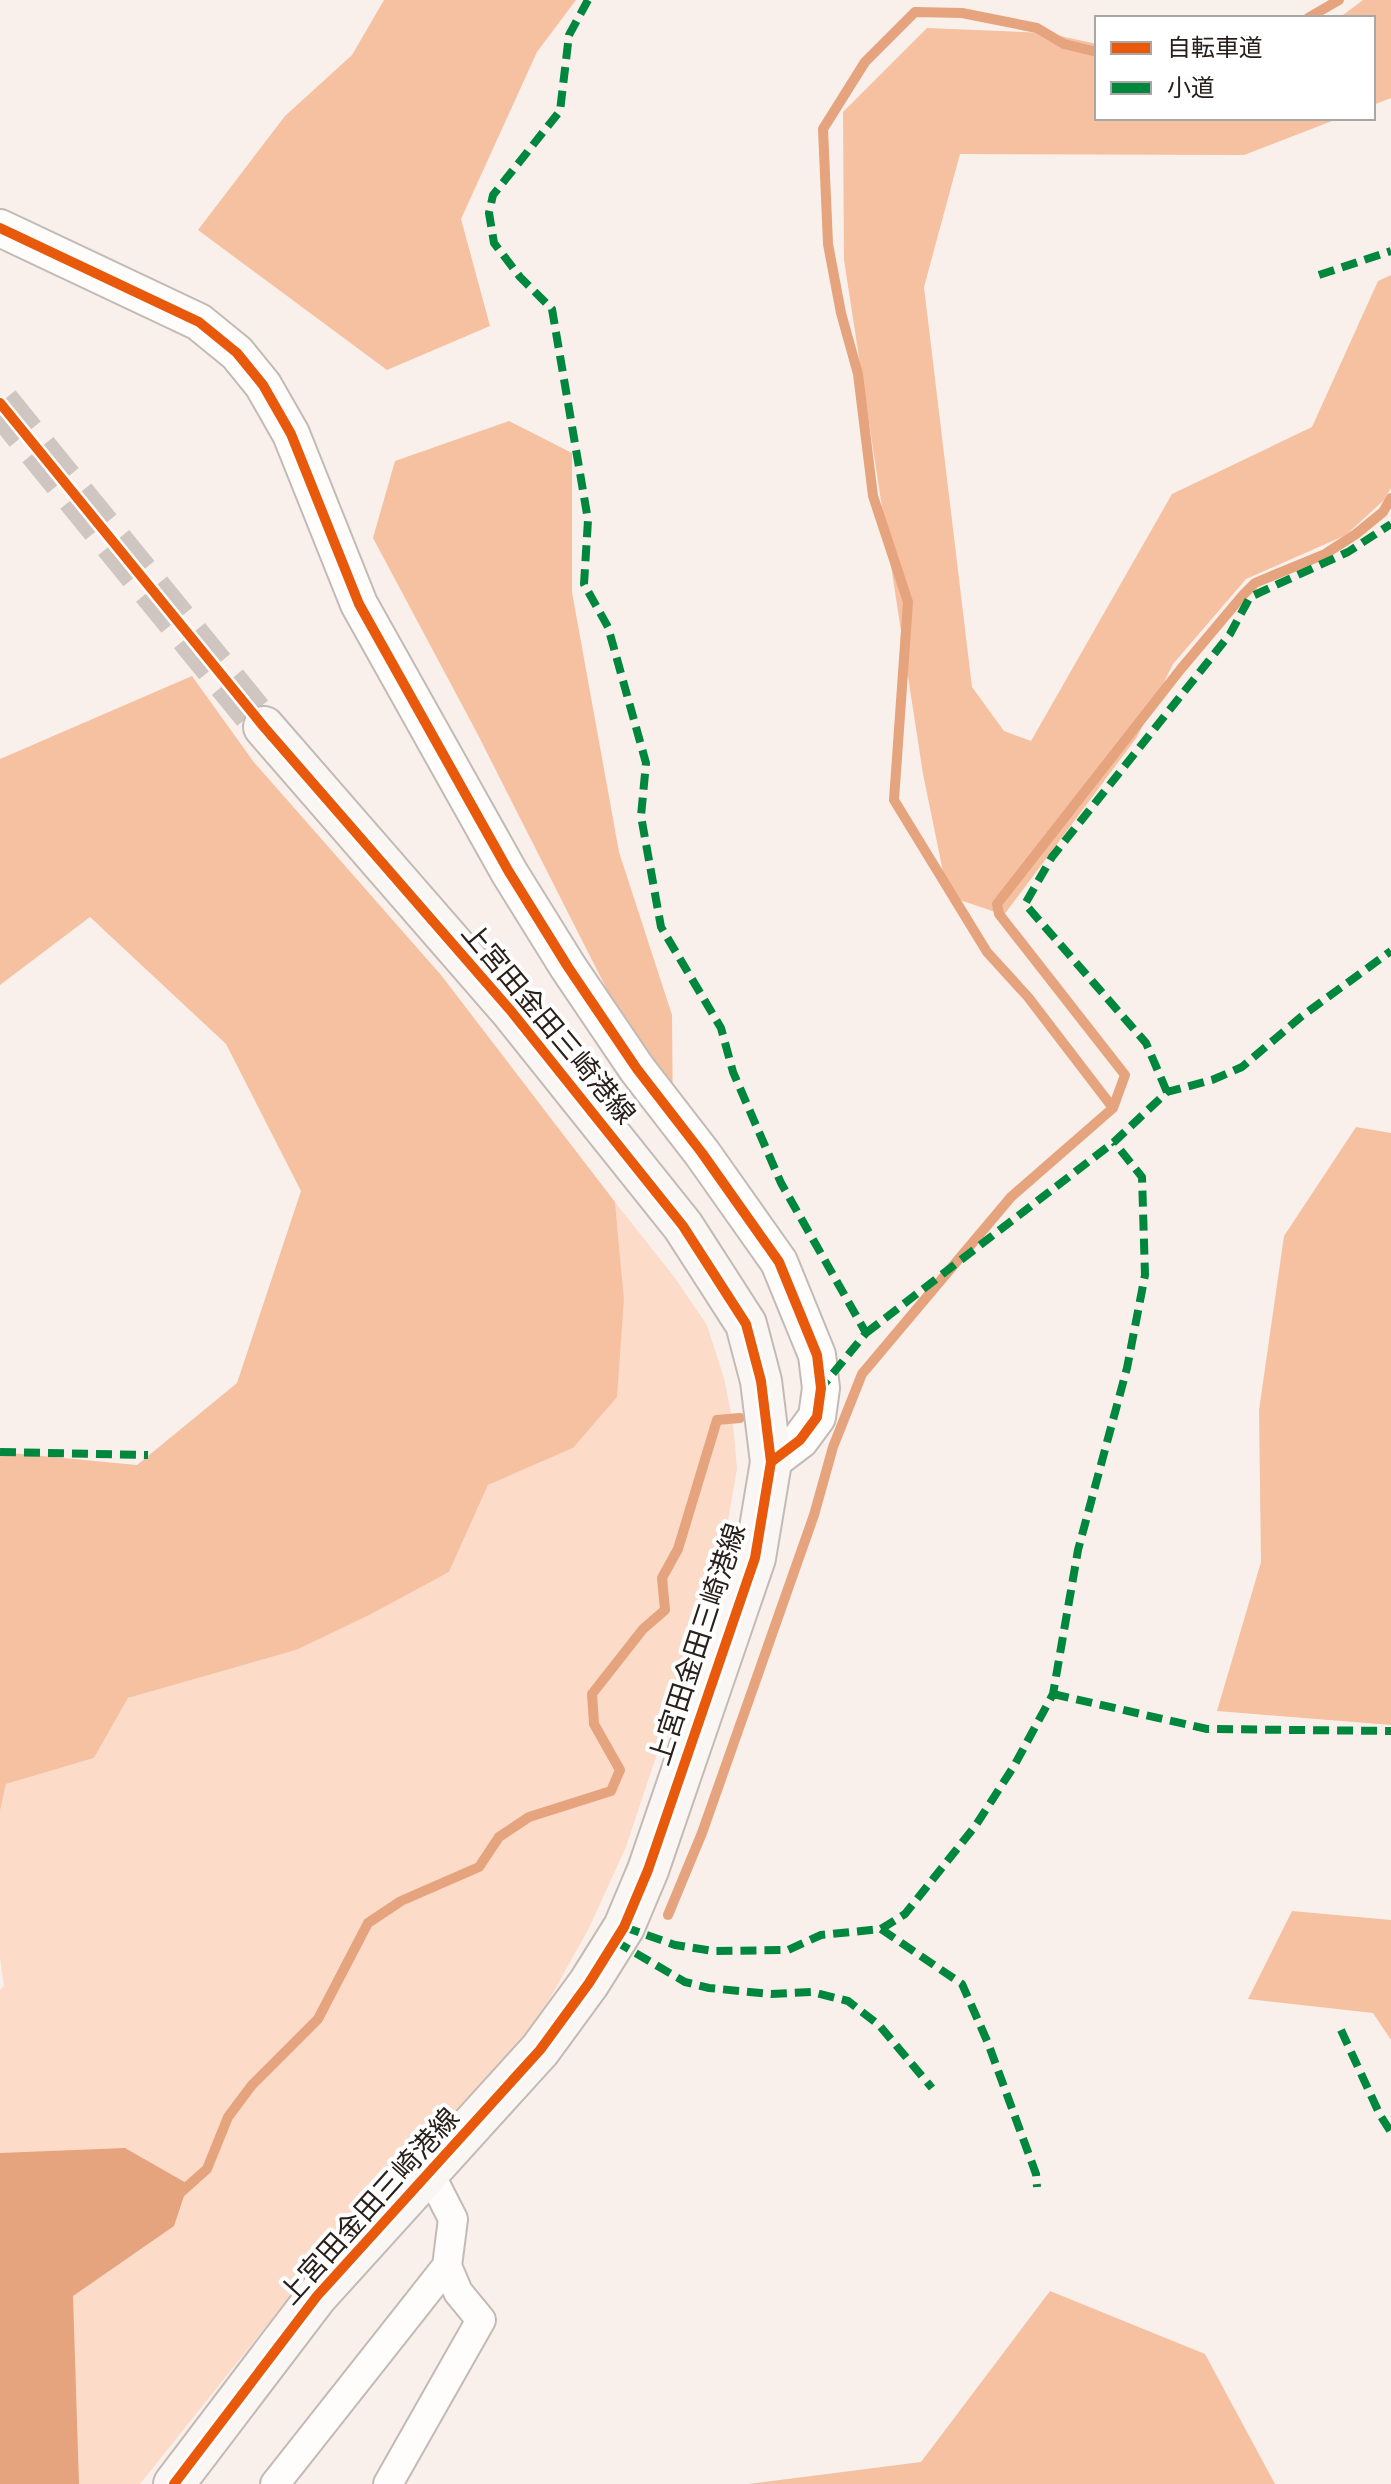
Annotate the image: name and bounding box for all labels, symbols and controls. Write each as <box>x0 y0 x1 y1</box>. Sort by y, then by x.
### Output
legend <box>1095 16 1375 120</box>
text: 自転車道 <box>1167 34 1263 62</box>
text: 小道 <box>1167 74 1215 102</box>
street label: 上宮田金田三崎港線 <box>455 916 642 1130</box>
street label: 上宮田金田三崎港線 <box>643 1519 752 1769</box>
street label: 上宮田金田三崎港線 <box>273 2102 466 2311</box>

